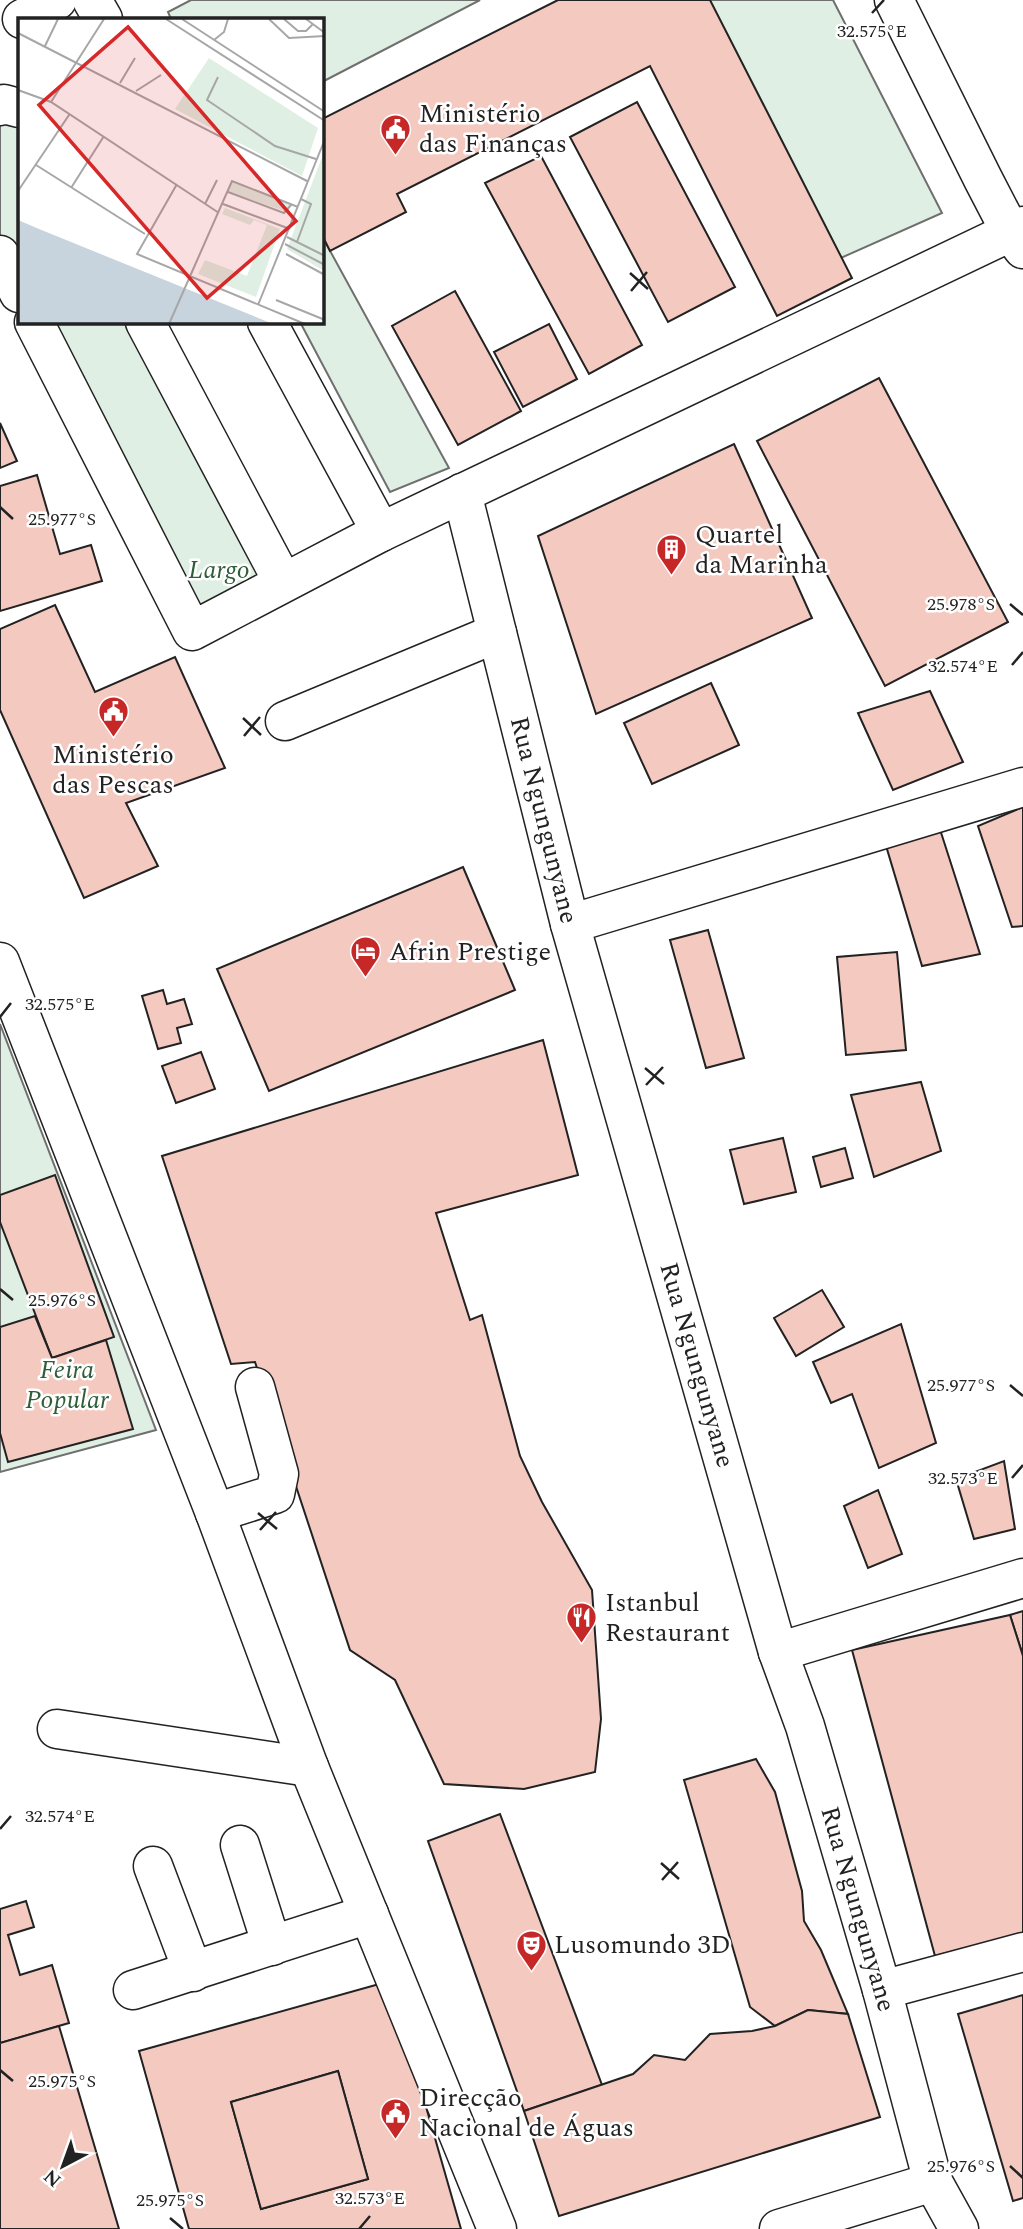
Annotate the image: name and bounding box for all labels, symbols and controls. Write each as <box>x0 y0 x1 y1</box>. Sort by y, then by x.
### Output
inset map <box>18 18 324 324</box>
text: 32.575°E <box>837 18 907 45</box>
place label: Ministério das Finanças <box>419 94 567 164</box>
public building icon: Ministério das Finanças <box>379 112 413 156</box>
text: 25.977°S <box>28 506 96 533</box>
place label: Quartel da Marinha <box>695 515 828 585</box>
building icon: Quartel da Marinha <box>655 533 689 577</box>
park label: Largo <box>188 550 250 590</box>
text: 25.978°S <box>927 591 995 618</box>
text: 32.574°E <box>928 653 998 680</box>
public building icon: Ministério das Pescas <box>96 695 130 739</box>
street label: Rua Ngungunyane <box>499 712 589 928</box>
place label: Ministério das Pescas <box>52 735 174 805</box>
place label: Afrin Prestige <box>389 932 551 972</box>
hotel icon: Afrin Prestige <box>349 935 383 979</box>
text: 32.575°E <box>25 991 95 1018</box>
street label: Rua Ngungunyane <box>649 1258 745 1472</box>
text: 25.976°S <box>28 1287 96 1314</box>
park label: Feira Popular <box>25 1350 110 1420</box>
text: 25.977°S <box>927 1372 995 1399</box>
text: 32.573°E <box>928 1465 998 1492</box>
place label: Istanbul Restaurant <box>605 1583 730 1653</box>
restaurant icon: Istanbul Restaurant <box>565 1601 599 1645</box>
street label: Rua Ngungunyane <box>810 1802 906 2016</box>
text: 32.574°E <box>25 1803 95 1830</box>
place label: Lusomundo 3D <box>554 1925 731 1965</box>
theatre icon: Lusomundo 3D <box>514 1928 548 1972</box>
text: 25.975°S <box>28 2068 96 2095</box>
place label: Direcção Nacional de Águas <box>419 2078 634 2148</box>
public building icon: Direcção Nacional de Águas <box>379 2096 413 2140</box>
north arrow <box>28 2131 98 2201</box>
text: 25.976°S <box>927 2153 995 2180</box>
text: N <box>37 2162 68 2194</box>
text: 32.573°E <box>335 2185 405 2212</box>
text: 25.975°S <box>136 2187 204 2214</box>

